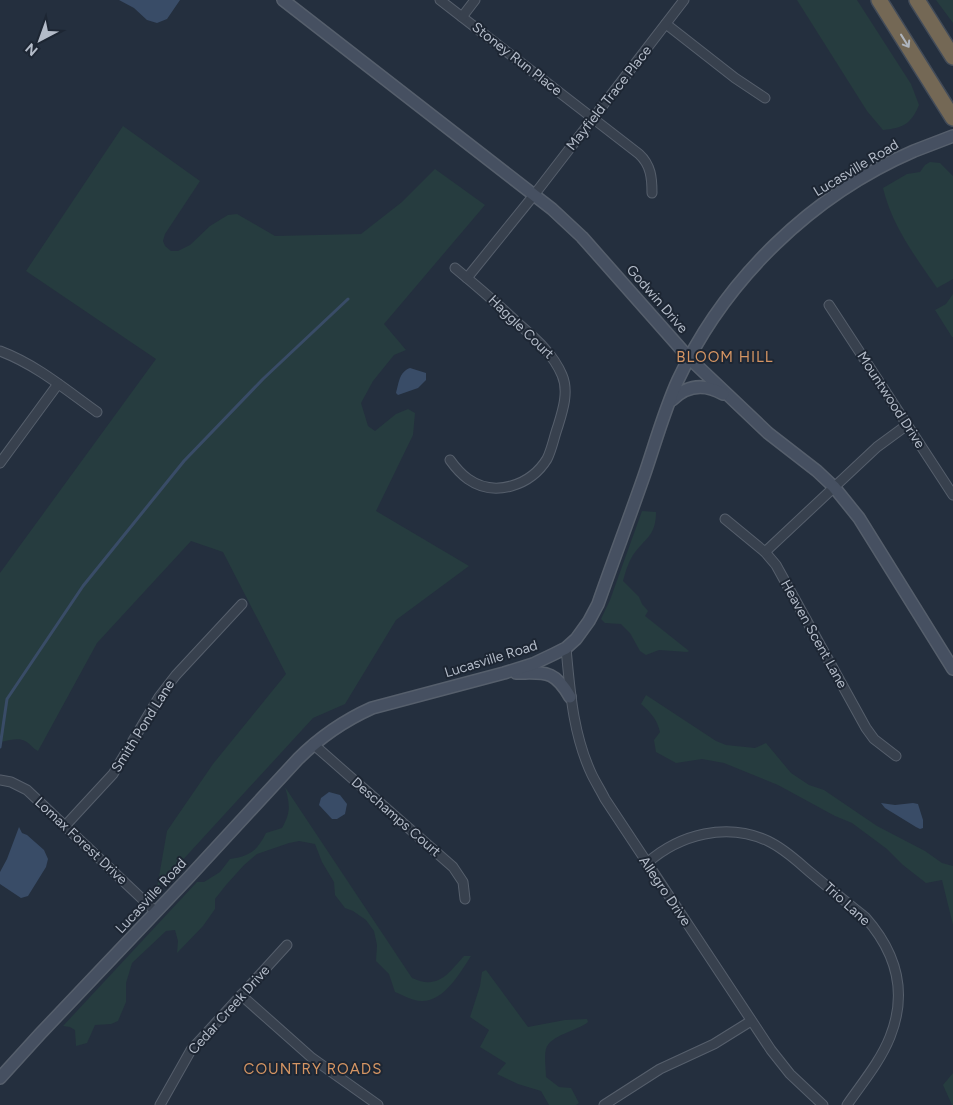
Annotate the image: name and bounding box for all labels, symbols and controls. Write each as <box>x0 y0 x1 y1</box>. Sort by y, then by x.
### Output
north arrow <box>15 15 65 65</box>
street label: Stoney Run Place <box>469 19 566 100</box>
one-way arrow <box>901 34 911 48</box>
text: N <box>22 39 41 59</box>
street label: Mayfield Trace Place <box>563 42 655 154</box>
street label: Lucasville Road <box>810 136 902 200</box>
street label: Godwin Drive <box>623 261 691 337</box>
street label: Haggle Court <box>485 292 557 362</box>
district label: BLOOM HILL <box>676 348 774 366</box>
street label: Mountwood Drive <box>853 348 929 452</box>
street label: Heaven Scent Lane <box>777 577 851 692</box>
street label: Lucasville Road <box>442 637 540 681</box>
street label: Smith Pond Lane <box>108 676 178 775</box>
street label: Deschamps Court <box>348 774 444 860</box>
street label: Lomax Forest Drive <box>31 794 131 888</box>
street label: Allegro Drive <box>636 853 695 929</box>
street label: Lucasville Road <box>112 855 190 937</box>
street label: Trio Lane <box>820 879 874 929</box>
street label: Cedar Creek Drive <box>185 962 274 1058</box>
district label: COUNTRY ROADS <box>244 1060 382 1078</box>

